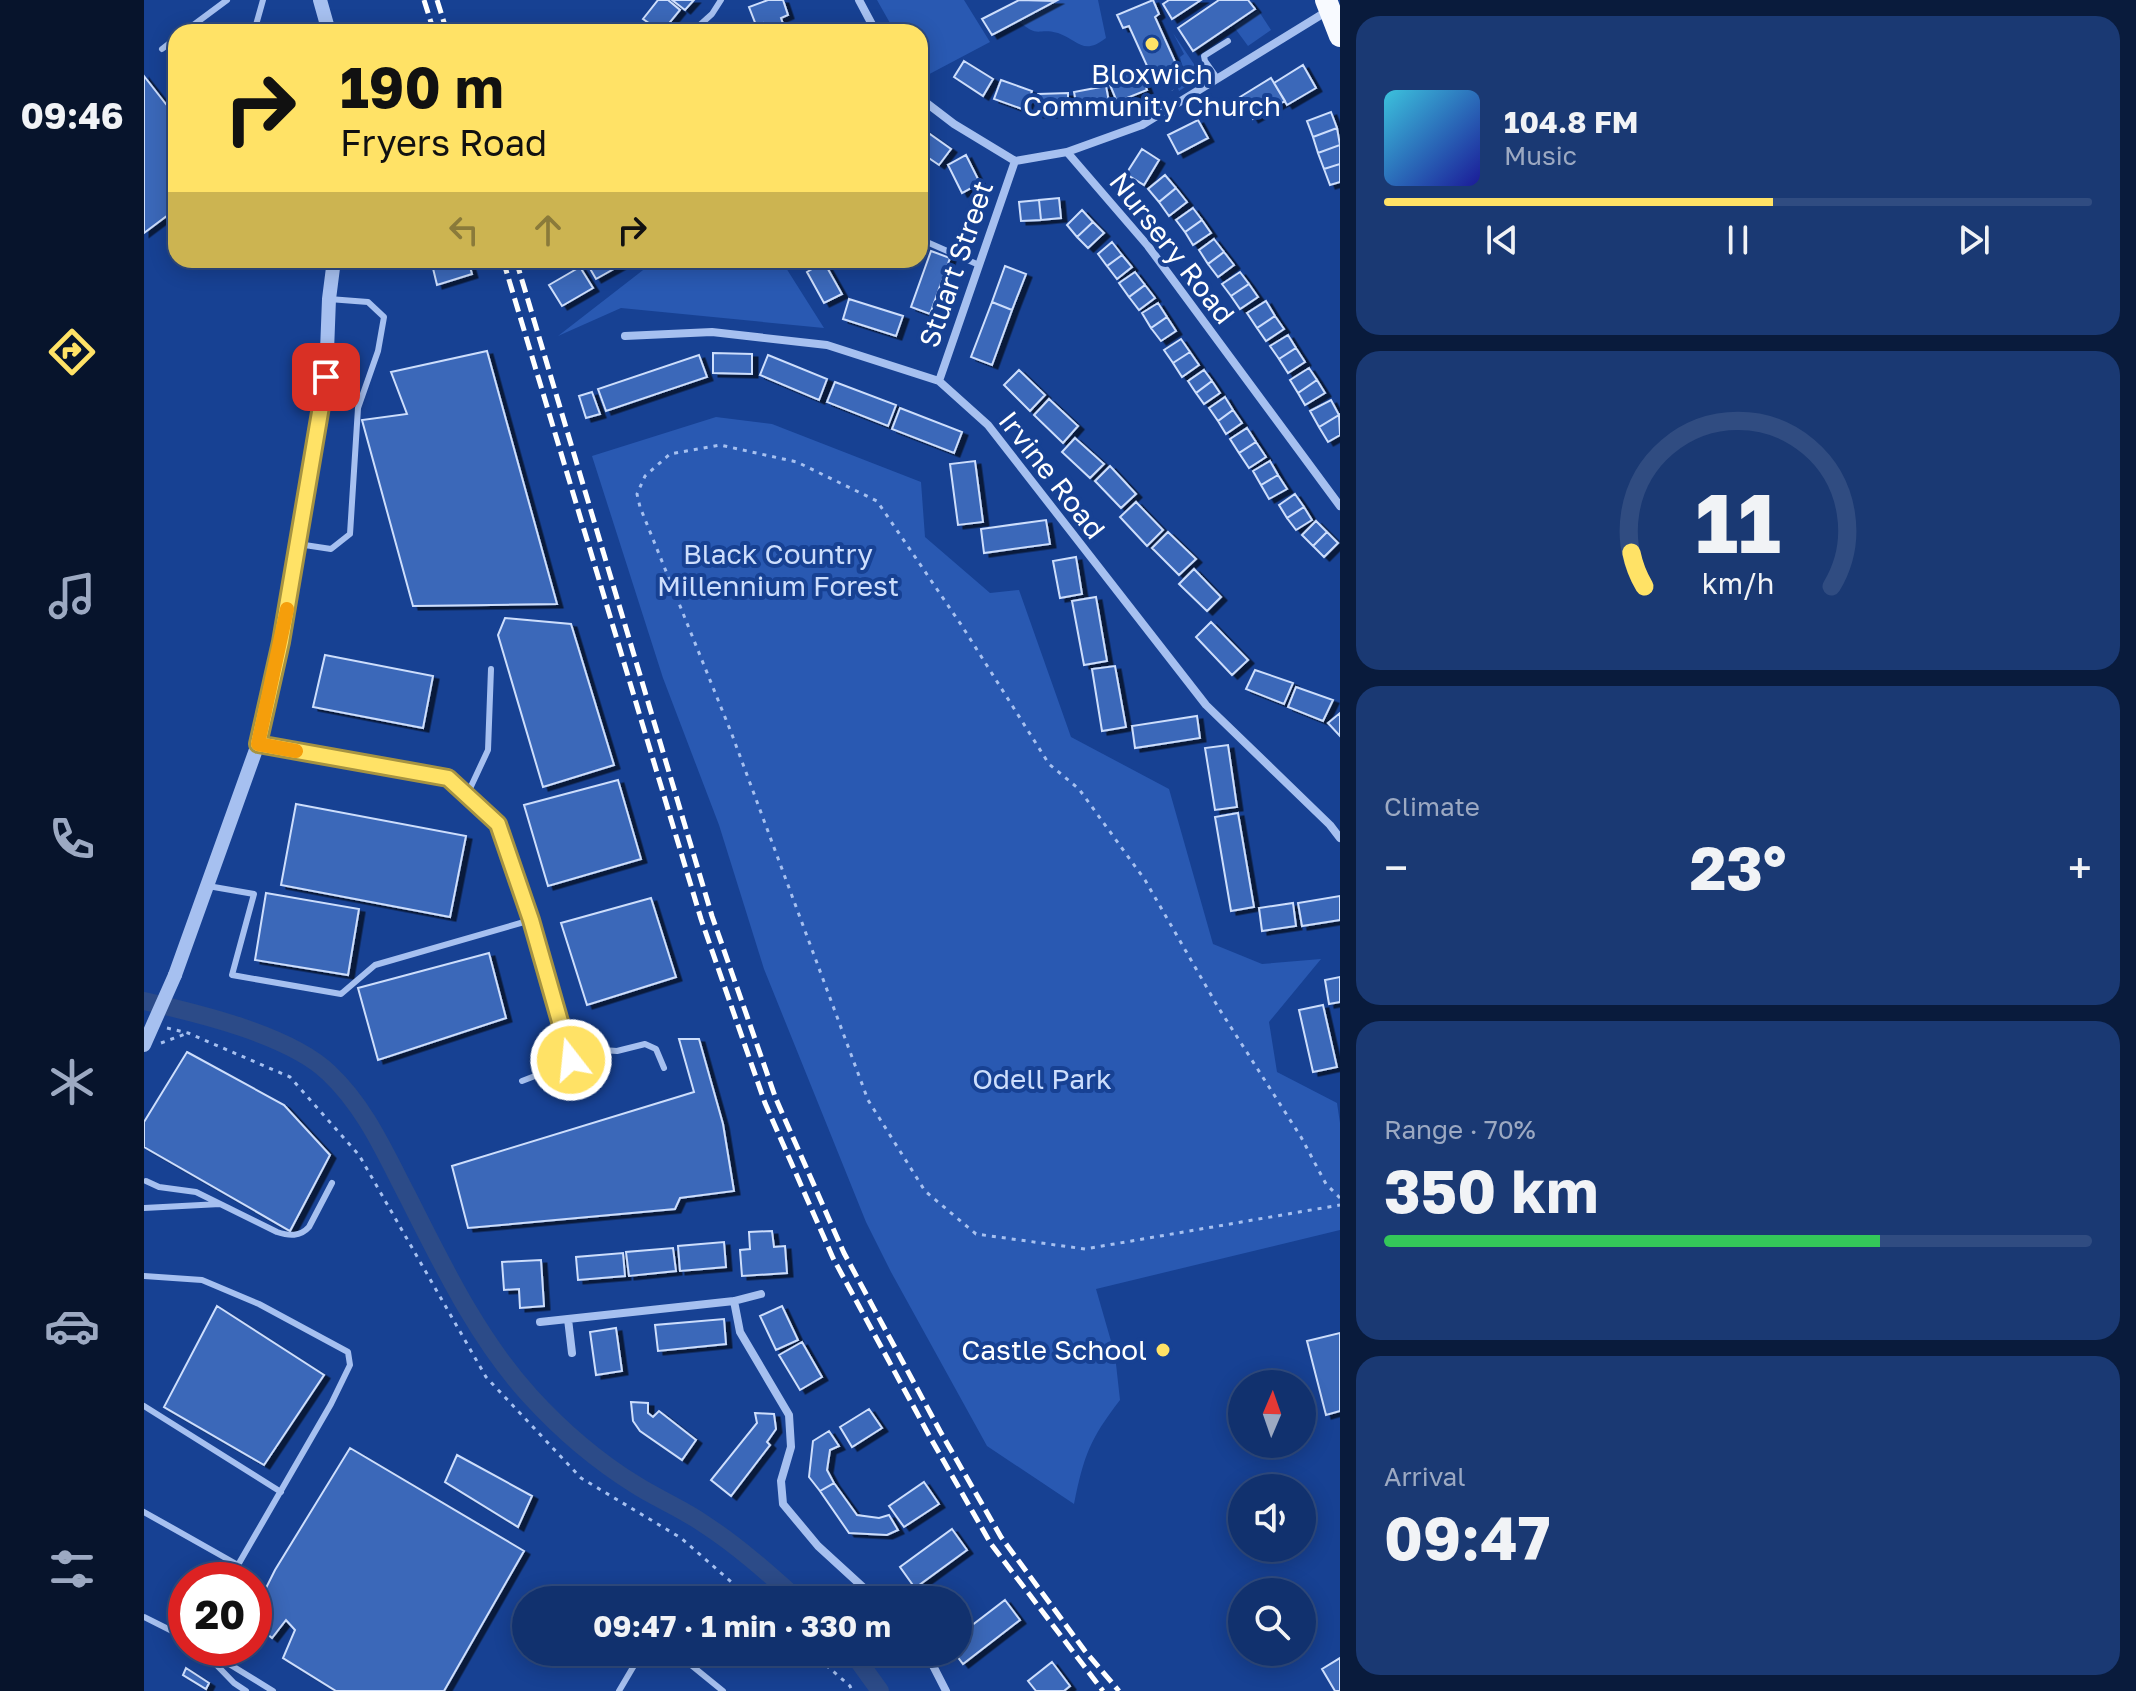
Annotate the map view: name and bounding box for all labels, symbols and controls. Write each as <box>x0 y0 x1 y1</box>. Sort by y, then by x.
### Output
marker: Bloxwich Community Church <box>1143 35 1161 53</box>
text: 190 m <box>340 53 504 120</box>
icon: right <box>208 56 312 160</box>
place label: Bloxwich Community Church <box>1023 57 1281 122</box>
text: 09:46 <box>20 94 124 137</box>
text: 104.8 FM <box>1504 104 1639 140</box>
text: Fryers Road <box>340 121 547 164</box>
text: Music <box>1504 140 1577 171</box>
street label: Nursery Road <box>1103 165 1242 330</box>
street label: Stuart Street <box>912 176 999 351</box>
icon: left <box>442 208 486 252</box>
icon: ahead <box>526 208 570 252</box>
icon: right <box>610 208 654 252</box>
icon: previous <box>1480 218 1524 262</box>
icon: pause <box>1716 218 1760 262</box>
icon: next <box>1952 218 1996 262</box>
icon: directions <box>44 324 100 380</box>
pin <box>292 343 360 411</box>
icon: arrive <box>304 355 348 399</box>
street label: Irvine Road <box>992 404 1112 545</box>
text: 11 <box>1695 470 1781 570</box>
park label: Black Country Millennium Forest <box>657 537 899 602</box>
text: km/h <box>1702 566 1774 600</box>
icon: music <box>44 568 100 624</box>
text: Climate <box>1384 791 1480 822</box>
icon: phone <box>44 811 100 867</box>
text: 23° <box>1690 831 1786 903</box>
text: − <box>1384 841 1408 894</box>
text: + <box>2068 841 2092 894</box>
position arrow <box>529 1018 613 1102</box>
icon: climate <box>44 1054 100 1110</box>
park label: Odell Park <box>972 1062 1112 1095</box>
text: Range · 70% <box>1384 1114 1536 1145</box>
text: 350 km <box>1384 1154 1599 1226</box>
icon: car <box>44 1298 100 1354</box>
place label: Castle School <box>961 1333 1147 1366</box>
marker: Castle School <box>1154 1341 1172 1359</box>
north arrow <box>1228 1370 1316 1458</box>
map controls <box>1228 1370 1316 1666</box>
text: Arrival <box>1384 1461 1465 1492</box>
button: sound <box>1228 1474 1316 1562</box>
text: 09:47 <box>1384 1501 1551 1573</box>
icon: filters <box>44 1541 100 1597</box>
speed limit sign: 20 <box>168 1562 272 1666</box>
button: search <box>1228 1578 1316 1666</box>
text: 09:47 · 1 min · 330 m <box>593 1608 891 1644</box>

